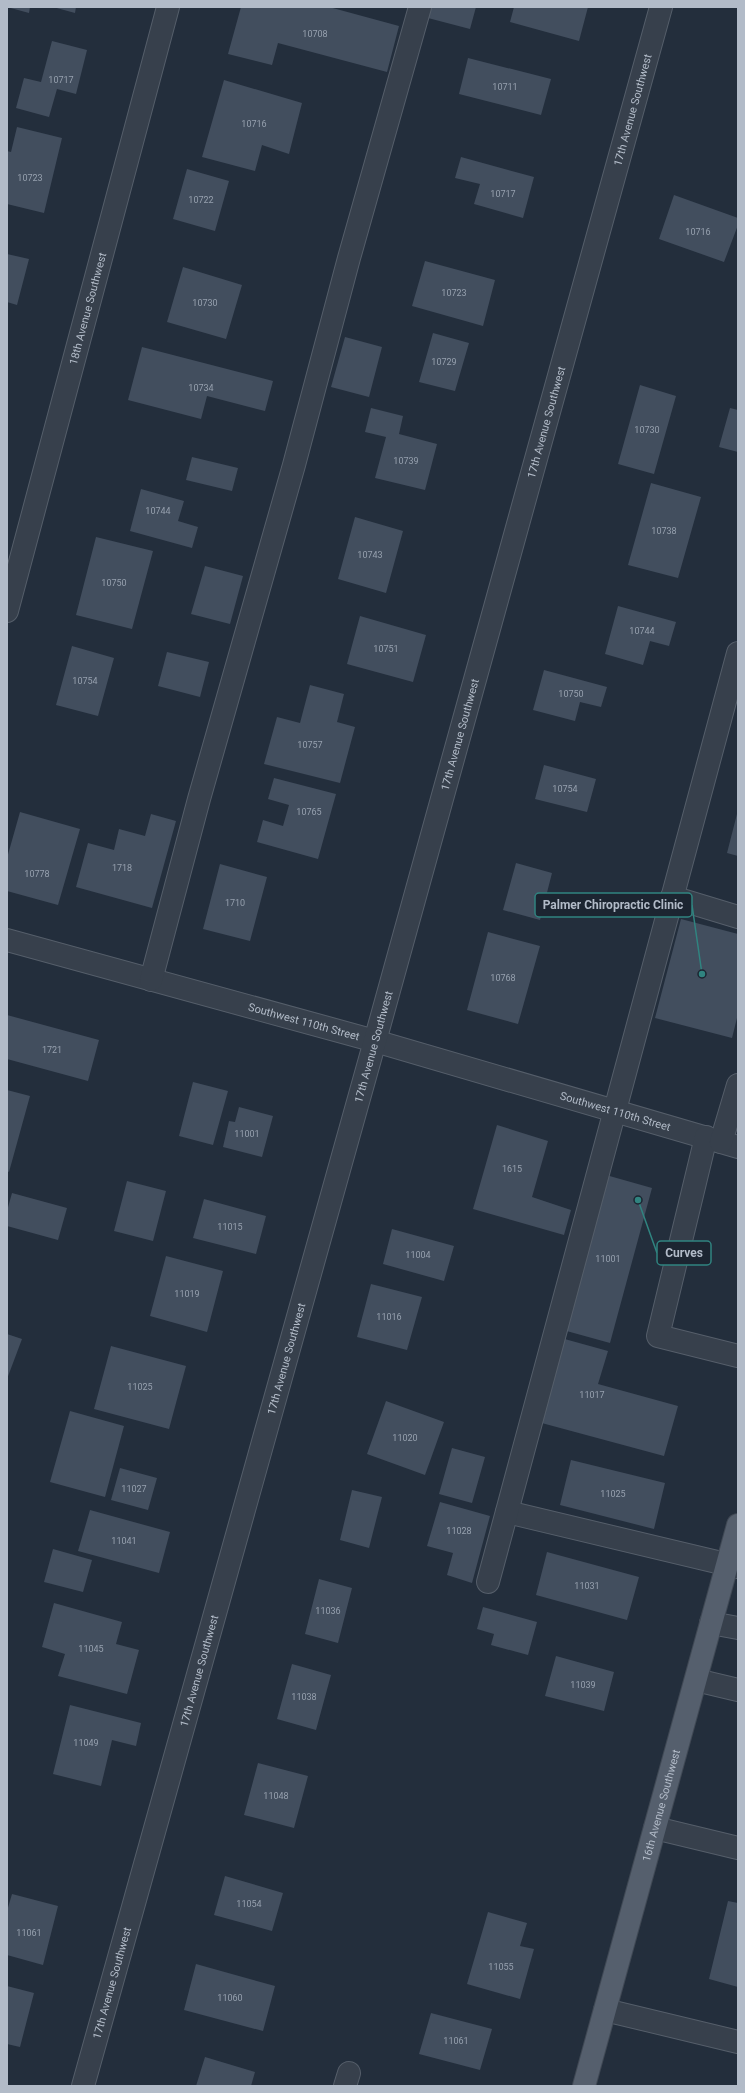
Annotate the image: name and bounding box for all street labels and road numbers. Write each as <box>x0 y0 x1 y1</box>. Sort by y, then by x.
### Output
street label: 17th Avenue Southwest <box>611 52 655 168</box>
street label: 18th Avenue Southwest <box>67 251 109 366</box>
street label: 17th Avenue Southwest <box>525 365 568 480</box>
street label: 17th Avenue Southwest <box>439 677 482 792</box>
street label: 17th Avenue Southwest <box>352 989 396 1104</box>
street label: Southwest 110th Street <box>247 1001 361 1044</box>
street label: Southwest 110th Street <box>558 1089 672 1134</box>
street label: 17th Avenue Southwest <box>265 1301 309 1416</box>
street label: 17th Avenue Southwest <box>178 1613 221 1728</box>
street label: 16th Avenue Southwest <box>640 1748 683 1863</box>
street label: 17th Avenue Southwest <box>90 1925 134 2040</box>

